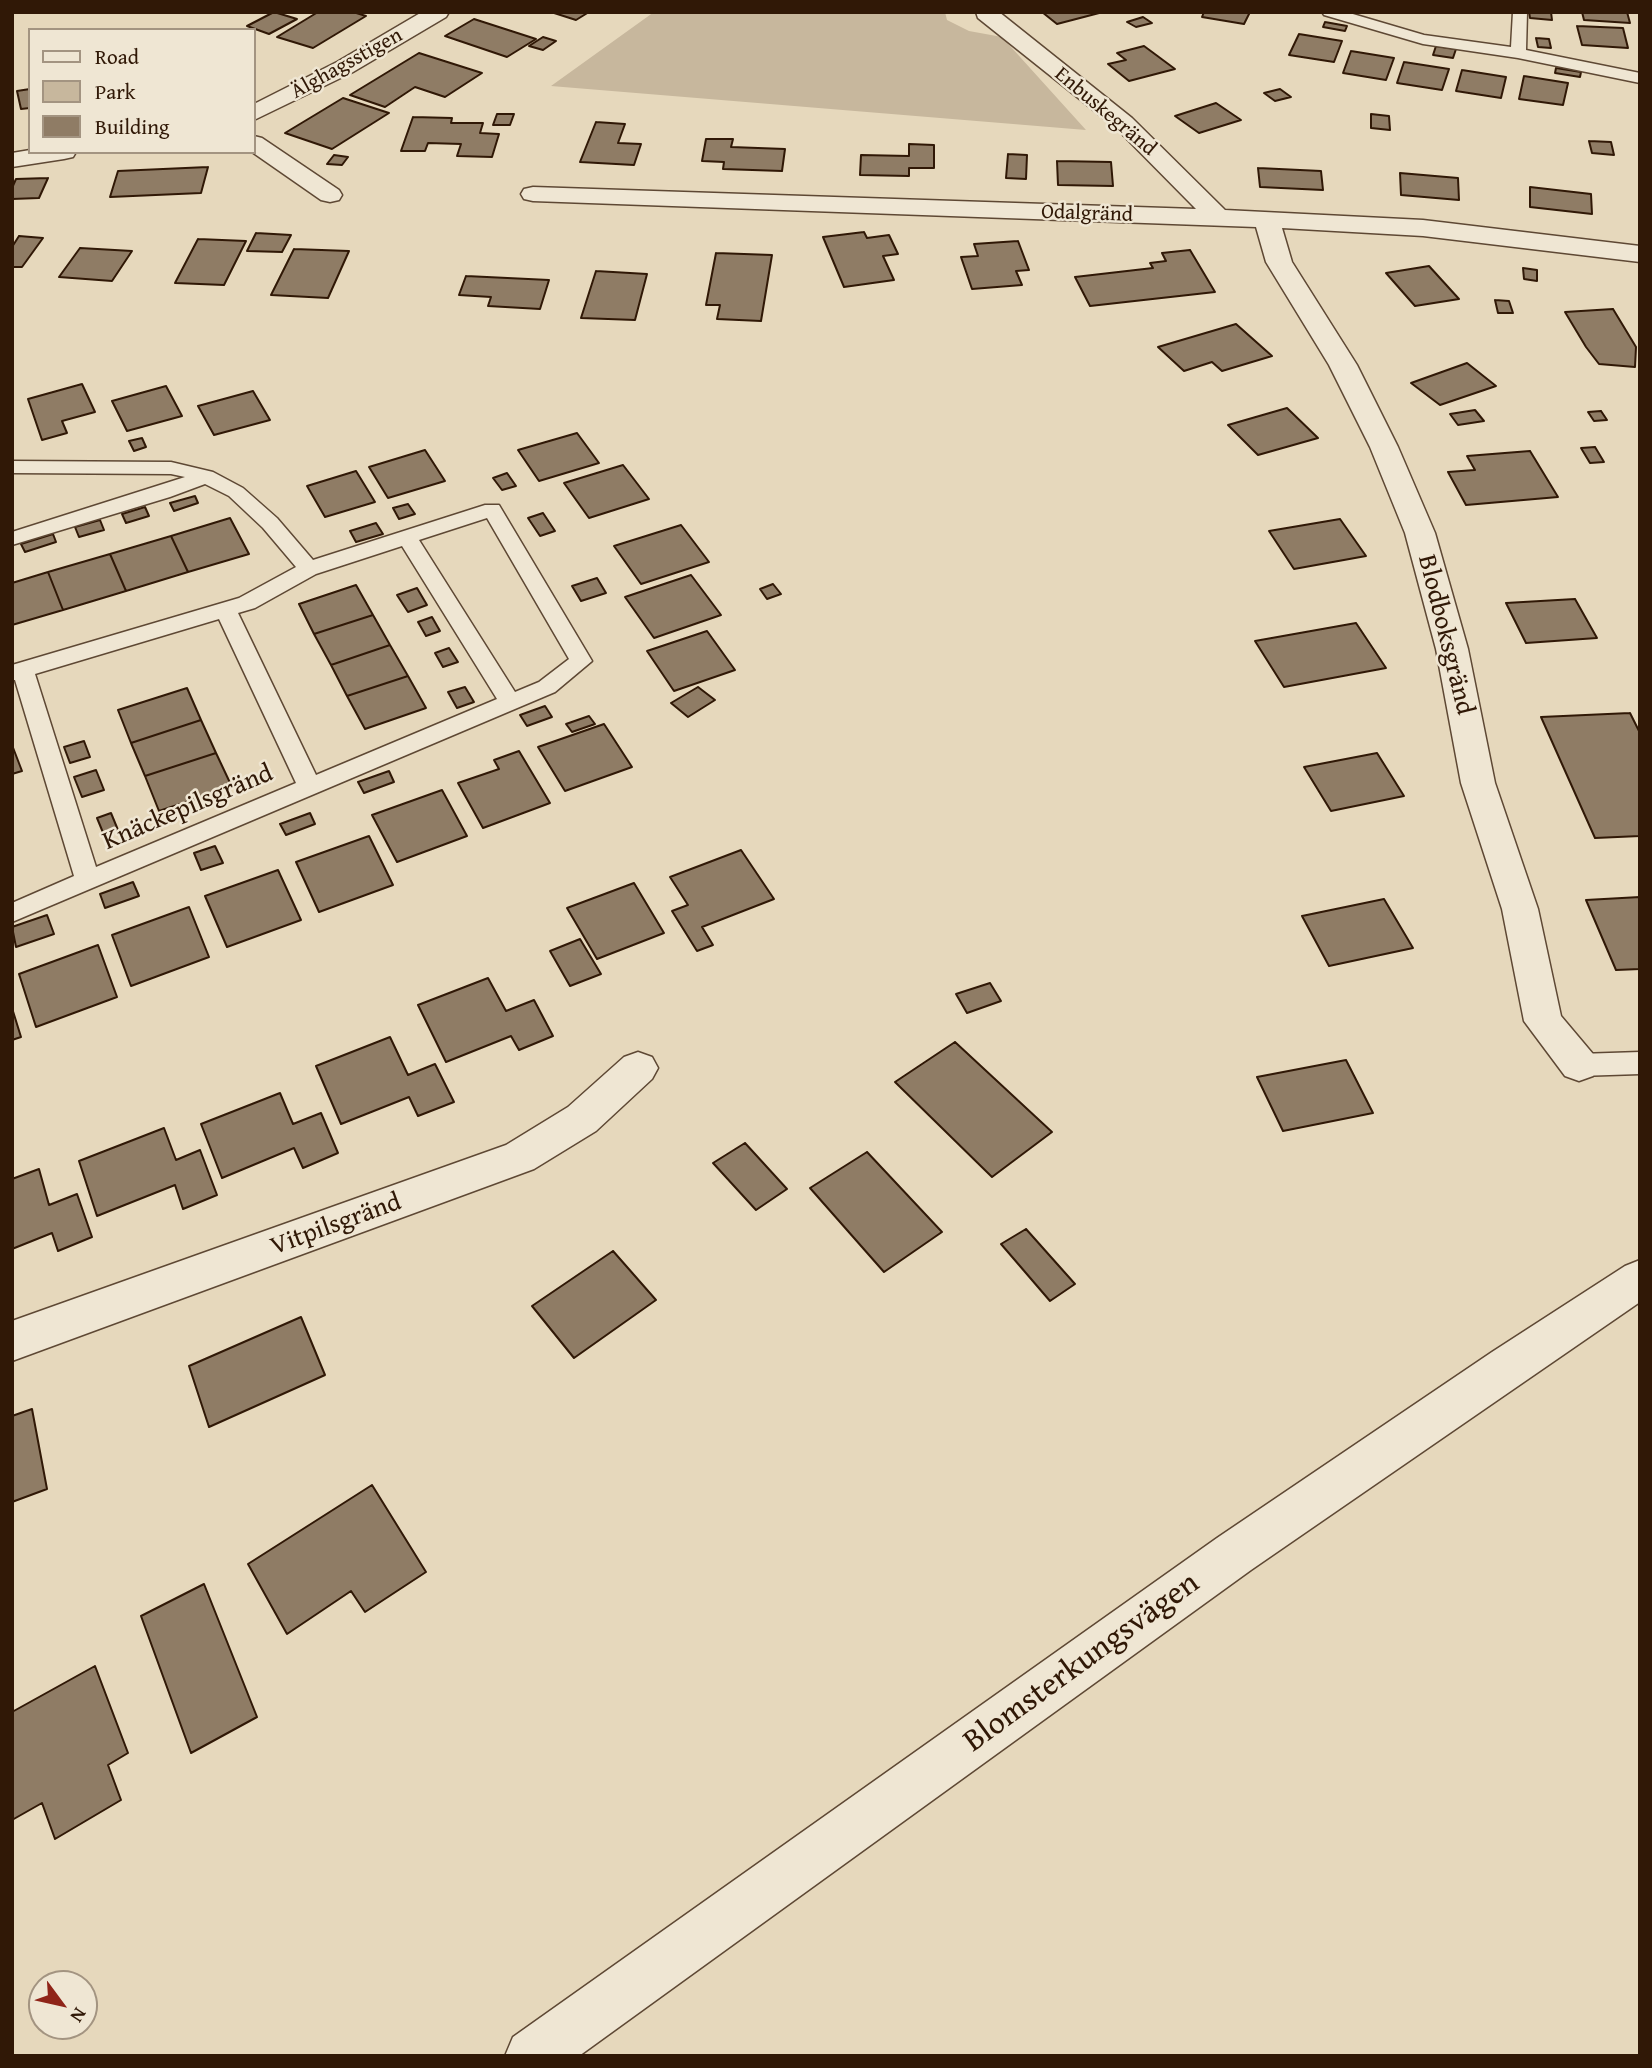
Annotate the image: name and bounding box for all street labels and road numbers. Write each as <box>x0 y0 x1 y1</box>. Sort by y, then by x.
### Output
street label: Älghagsstigen <box>287 23 407 105</box>
street label: Enbuskegränd <box>1049 62 1161 162</box>
street label: Odalgränd <box>1041 200 1133 228</box>
street label: Blodboksgränd <box>1410 552 1480 718</box>
street label: Knäckepilsgränd <box>98 758 278 858</box>
street label: Vitpilsgränd <box>266 1187 406 1263</box>
street label: Blomsterkungsvägen <box>957 1565 1207 1761</box>

